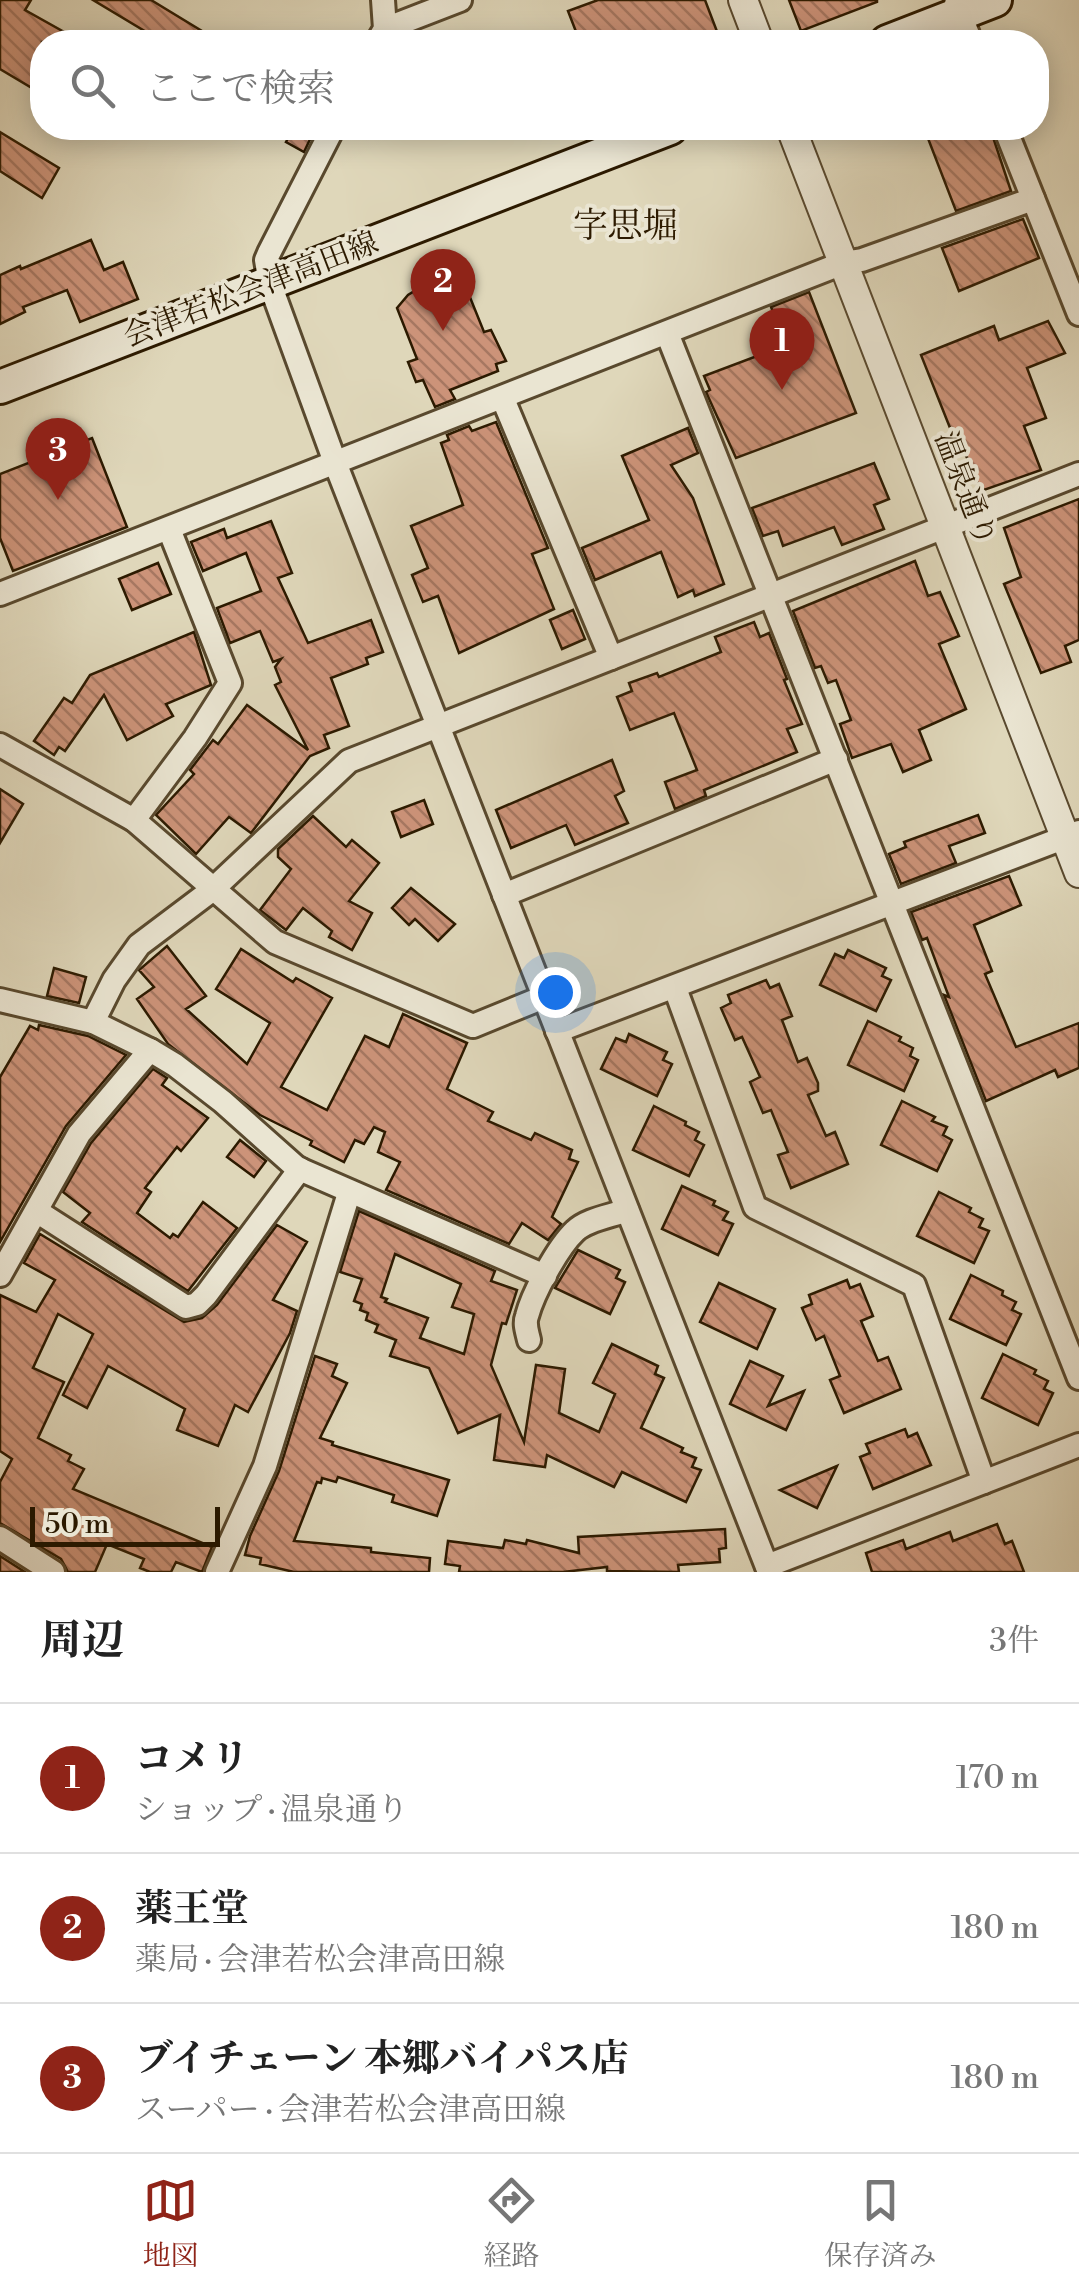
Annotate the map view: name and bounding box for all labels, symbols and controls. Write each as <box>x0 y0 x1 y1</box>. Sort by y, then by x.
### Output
search box <box>30 30 1049 140</box>
icon: search <box>65 58 120 113</box>
text: ここで検索 <box>145 66 335 113</box>
district label: 字思堀 <box>572 205 678 248</box>
street label: 会津若松会津高田線 <box>118 224 384 356</box>
pin: 2 <box>410 248 476 331</box>
pin: 1 <box>750 308 814 390</box>
pin: 3 <box>26 418 90 500</box>
street label: 温泉通り <box>926 426 1004 552</box>
your location <box>530 967 581 1018</box>
scale bar <box>30 1502 220 1546</box>
text: 50 m <box>45 1507 109 1542</box>
text: 周辺 <box>40 1615 124 1668</box>
text: 3件 <box>989 1621 1039 1661</box>
text: コメリ <box>135 1736 249 1783</box>
text: 1 <box>65 1758 80 1798</box>
text: 170 m <box>956 1758 1039 1798</box>
text: ショップ · 温泉通り <box>135 1790 409 1830</box>
text: 薬王堂 <box>135 1886 249 1933</box>
text: 2 <box>62 1908 83 1948</box>
text: 180 m <box>950 1908 1039 1948</box>
text: 薬局 · 会津若松会津高田線 <box>135 1940 506 1980</box>
text: ブイチェーン 本郷バイパス店 <box>135 2036 629 2083</box>
text: 3 <box>63 2058 82 2098</box>
text: 180 m <box>950 2058 1039 2098</box>
text: スーパー · 会津若松会津高田線 <box>135 2090 566 2130</box>
tab: 地図 <box>142 2173 199 2274</box>
tab: 経路 <box>483 2173 540 2274</box>
tab: 保存済み <box>824 2173 937 2274</box>

